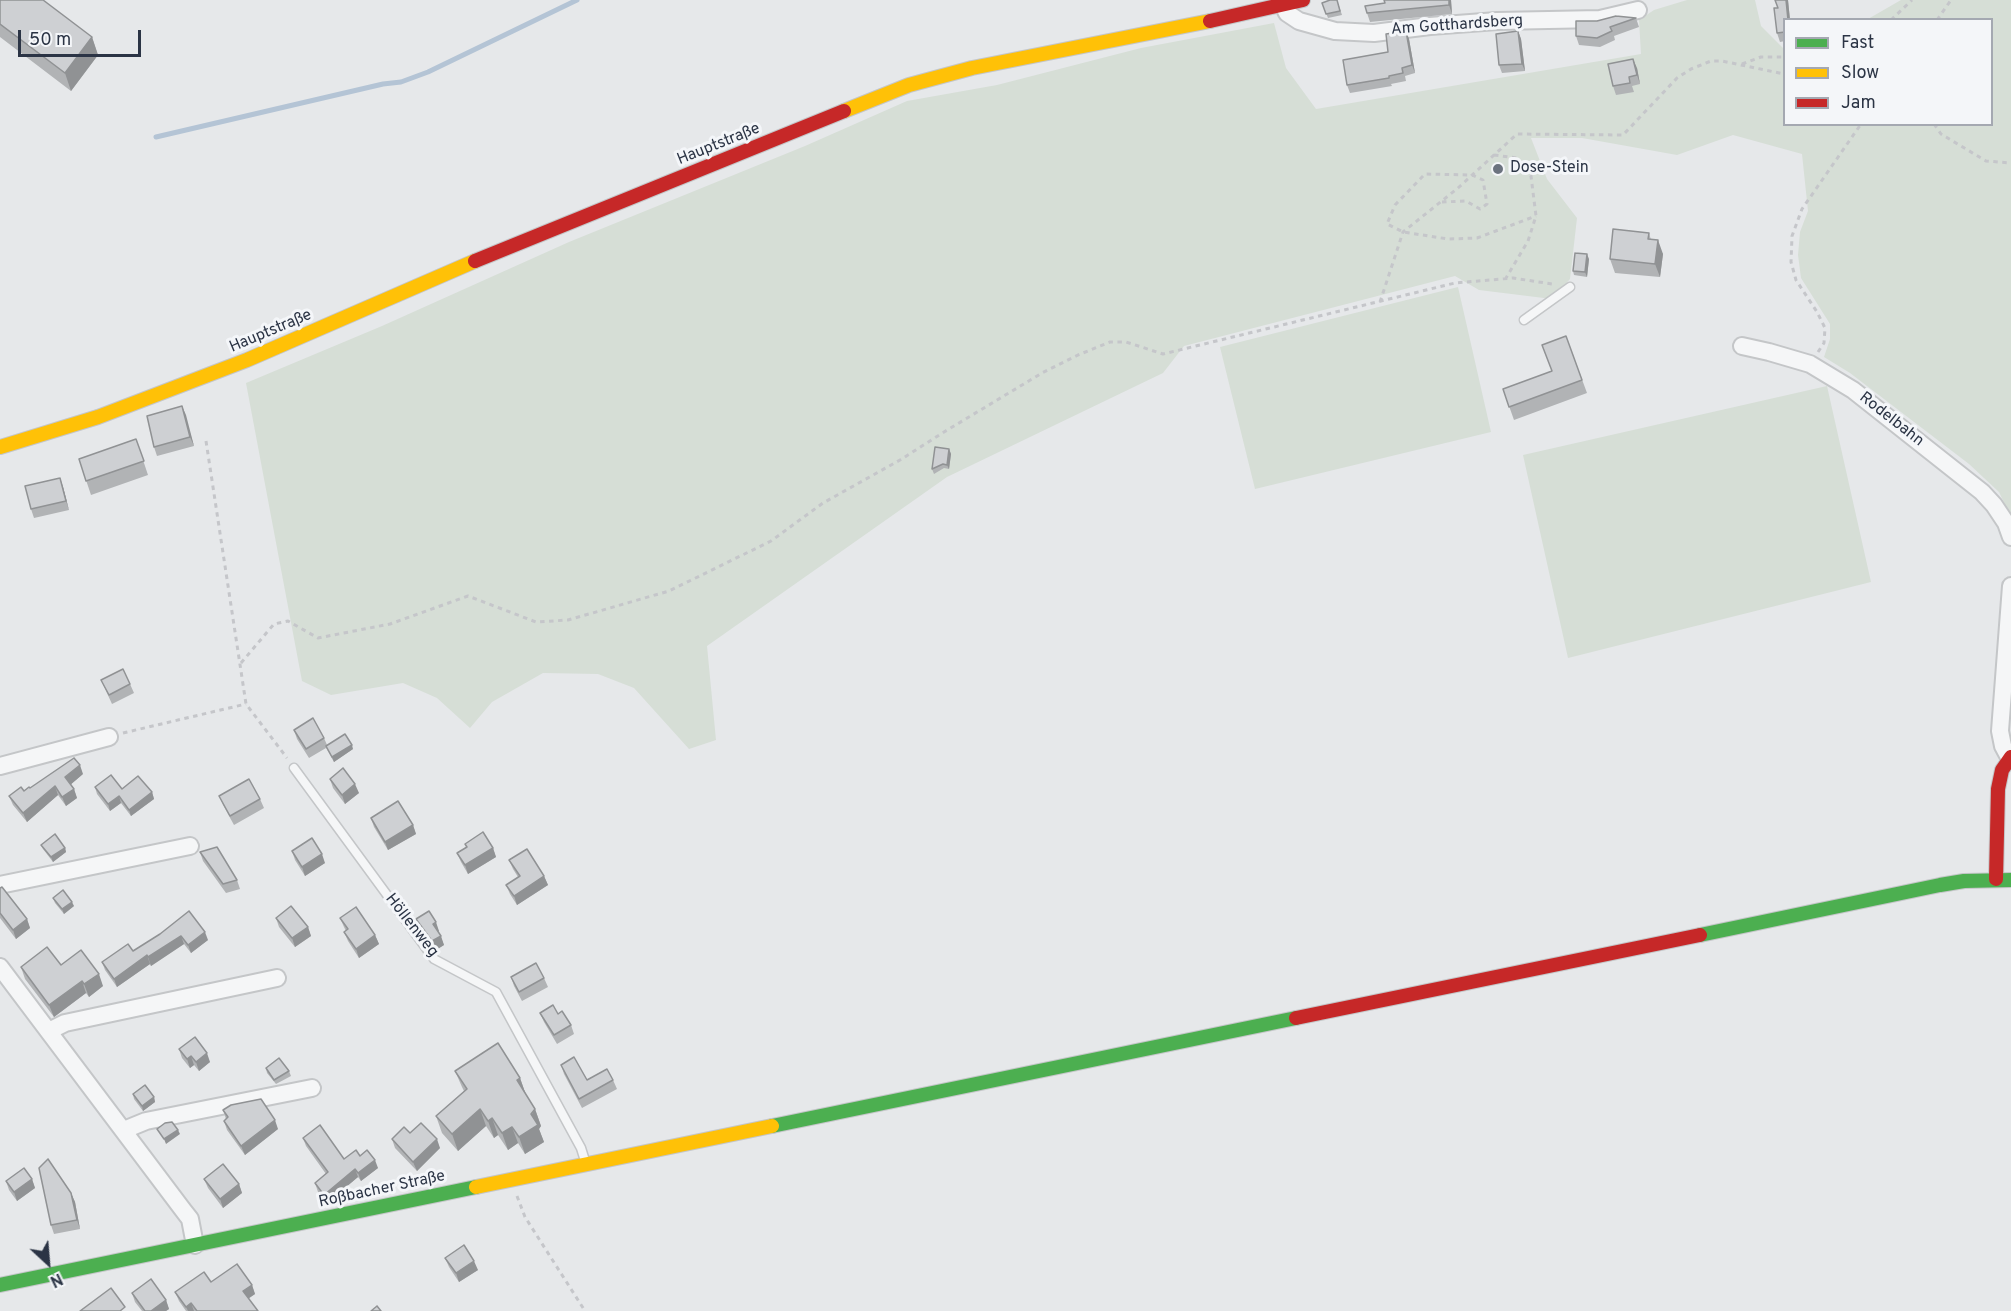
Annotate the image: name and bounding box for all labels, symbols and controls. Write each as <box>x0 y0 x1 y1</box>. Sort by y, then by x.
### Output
street label: Am Gotthardsberg <box>1390 12 1524 40</box>
scale bar <box>21 18 144 56</box>
legend <box>1783 18 1993 126</box>
text: 50 m <box>29 29 71 52</box>
text: Fast <box>1841 32 1874 55</box>
text: Slow <box>1841 62 1879 85</box>
text: Jam <box>1841 92 1876 115</box>
street label: Hauptstraße <box>675 120 763 170</box>
place label: Dose-Stein <box>1510 159 1589 179</box>
marker: Dose-Stein <box>1491 162 1505 176</box>
street label: Hauptstraße <box>227 306 315 358</box>
street label: Rodelbahn <box>1855 389 1927 451</box>
street label: Höllenweg <box>380 890 442 962</box>
street label: Roßbacher Straße <box>317 1167 447 1213</box>
north arrow <box>18 1233 78 1293</box>
text: N <box>46 1268 65 1291</box>

